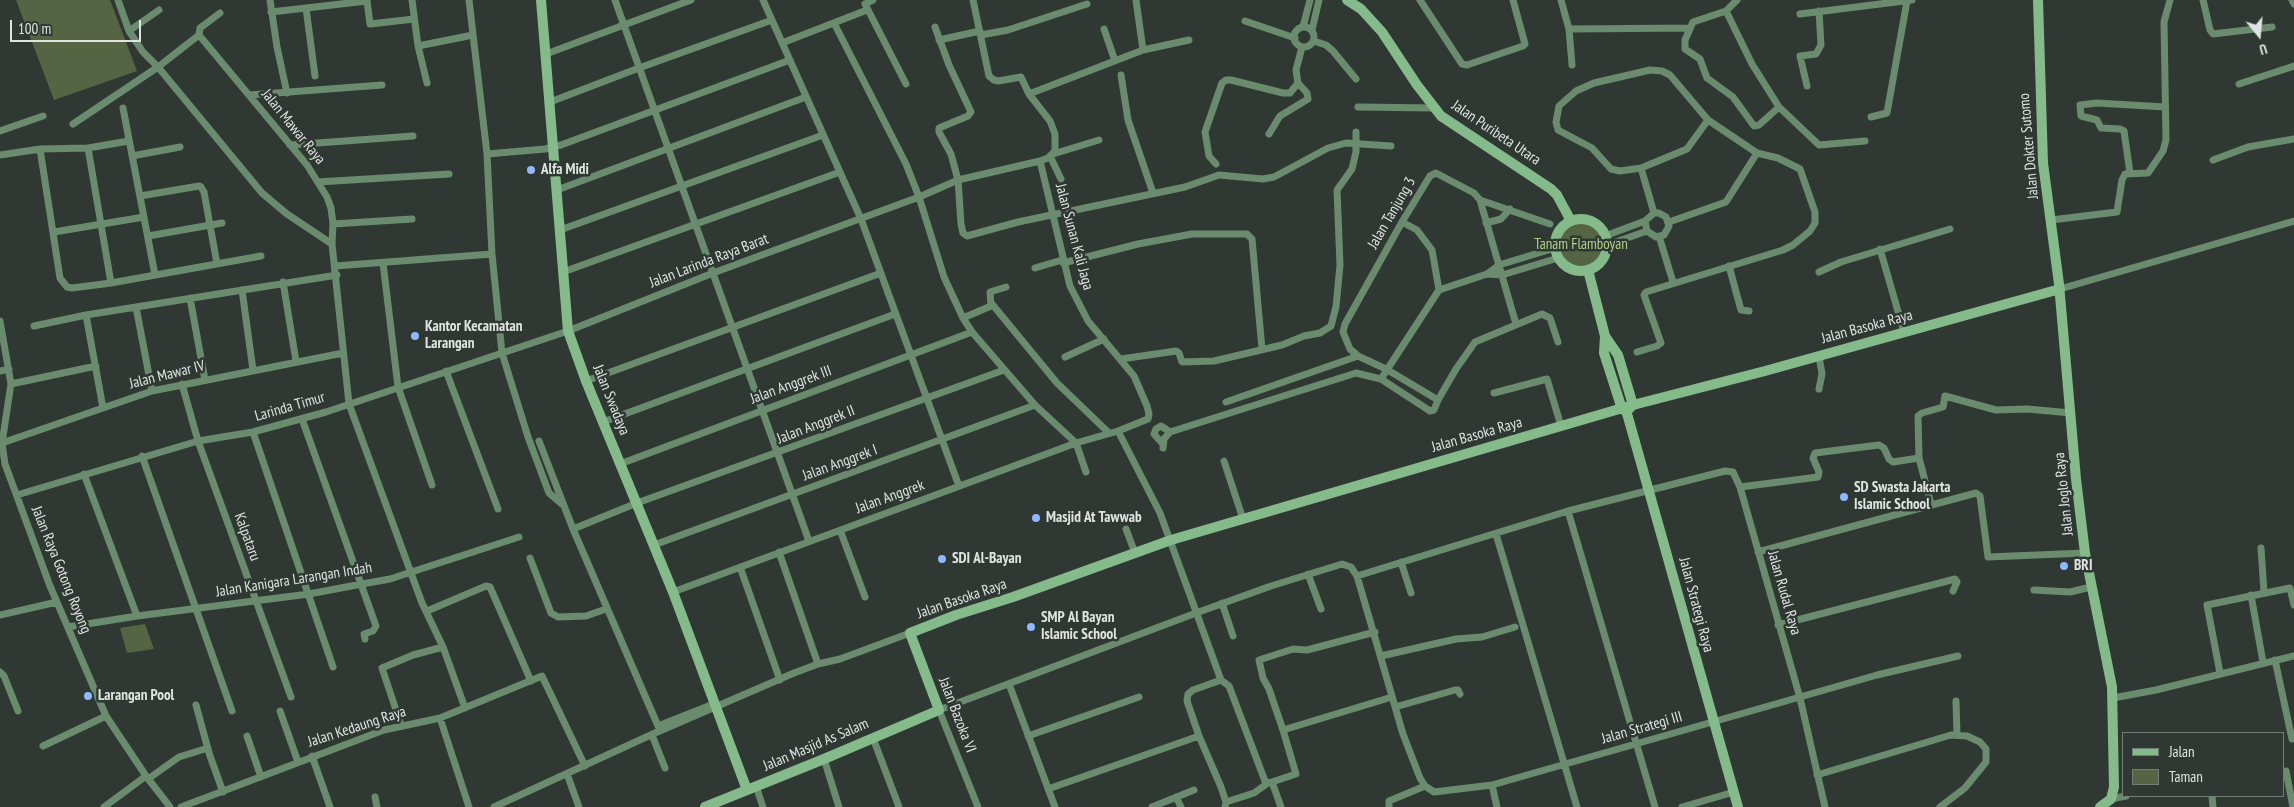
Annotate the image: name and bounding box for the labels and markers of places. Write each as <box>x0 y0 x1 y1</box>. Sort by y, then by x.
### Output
place label: Alfa Midi <box>541 161 589 179</box>
marker: Alfa Midi <box>525 164 537 176</box>
place label: Kantor Kecamatan Larangan <box>425 318 522 353</box>
marker: Kantor Kecamatan Larangan <box>409 330 421 342</box>
place label: SD Swasta Jakarta Islamic School <box>1854 479 1951 514</box>
marker: SD Swasta Jakarta Islamic School <box>1838 491 1850 503</box>
place label: Masjid At Tawwab <box>1046 509 1142 527</box>
marker: Masjid At Tawwab <box>1030 512 1042 524</box>
place label: SDI Al-Bayan <box>952 550 1021 568</box>
marker: SDI Al-Bayan <box>936 553 948 565</box>
place label: BRI <box>2074 557 2092 575</box>
marker: BRI <box>2058 560 2070 572</box>
place label: SMP Al Bayan Islamic School <box>1041 609 1117 644</box>
marker: SMP Al Bayan Islamic School <box>1025 621 1037 633</box>
place label: Larangan Pool <box>98 687 174 705</box>
marker: Larangan Pool <box>82 690 94 702</box>

